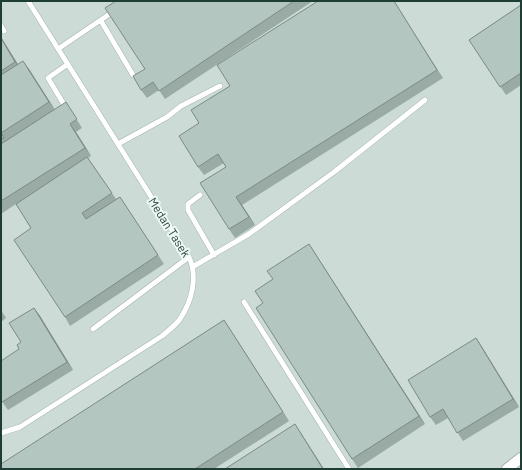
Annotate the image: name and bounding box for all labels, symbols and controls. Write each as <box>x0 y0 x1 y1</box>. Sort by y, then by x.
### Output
street label: Medan Tasek <box>146 195 194 259</box>

